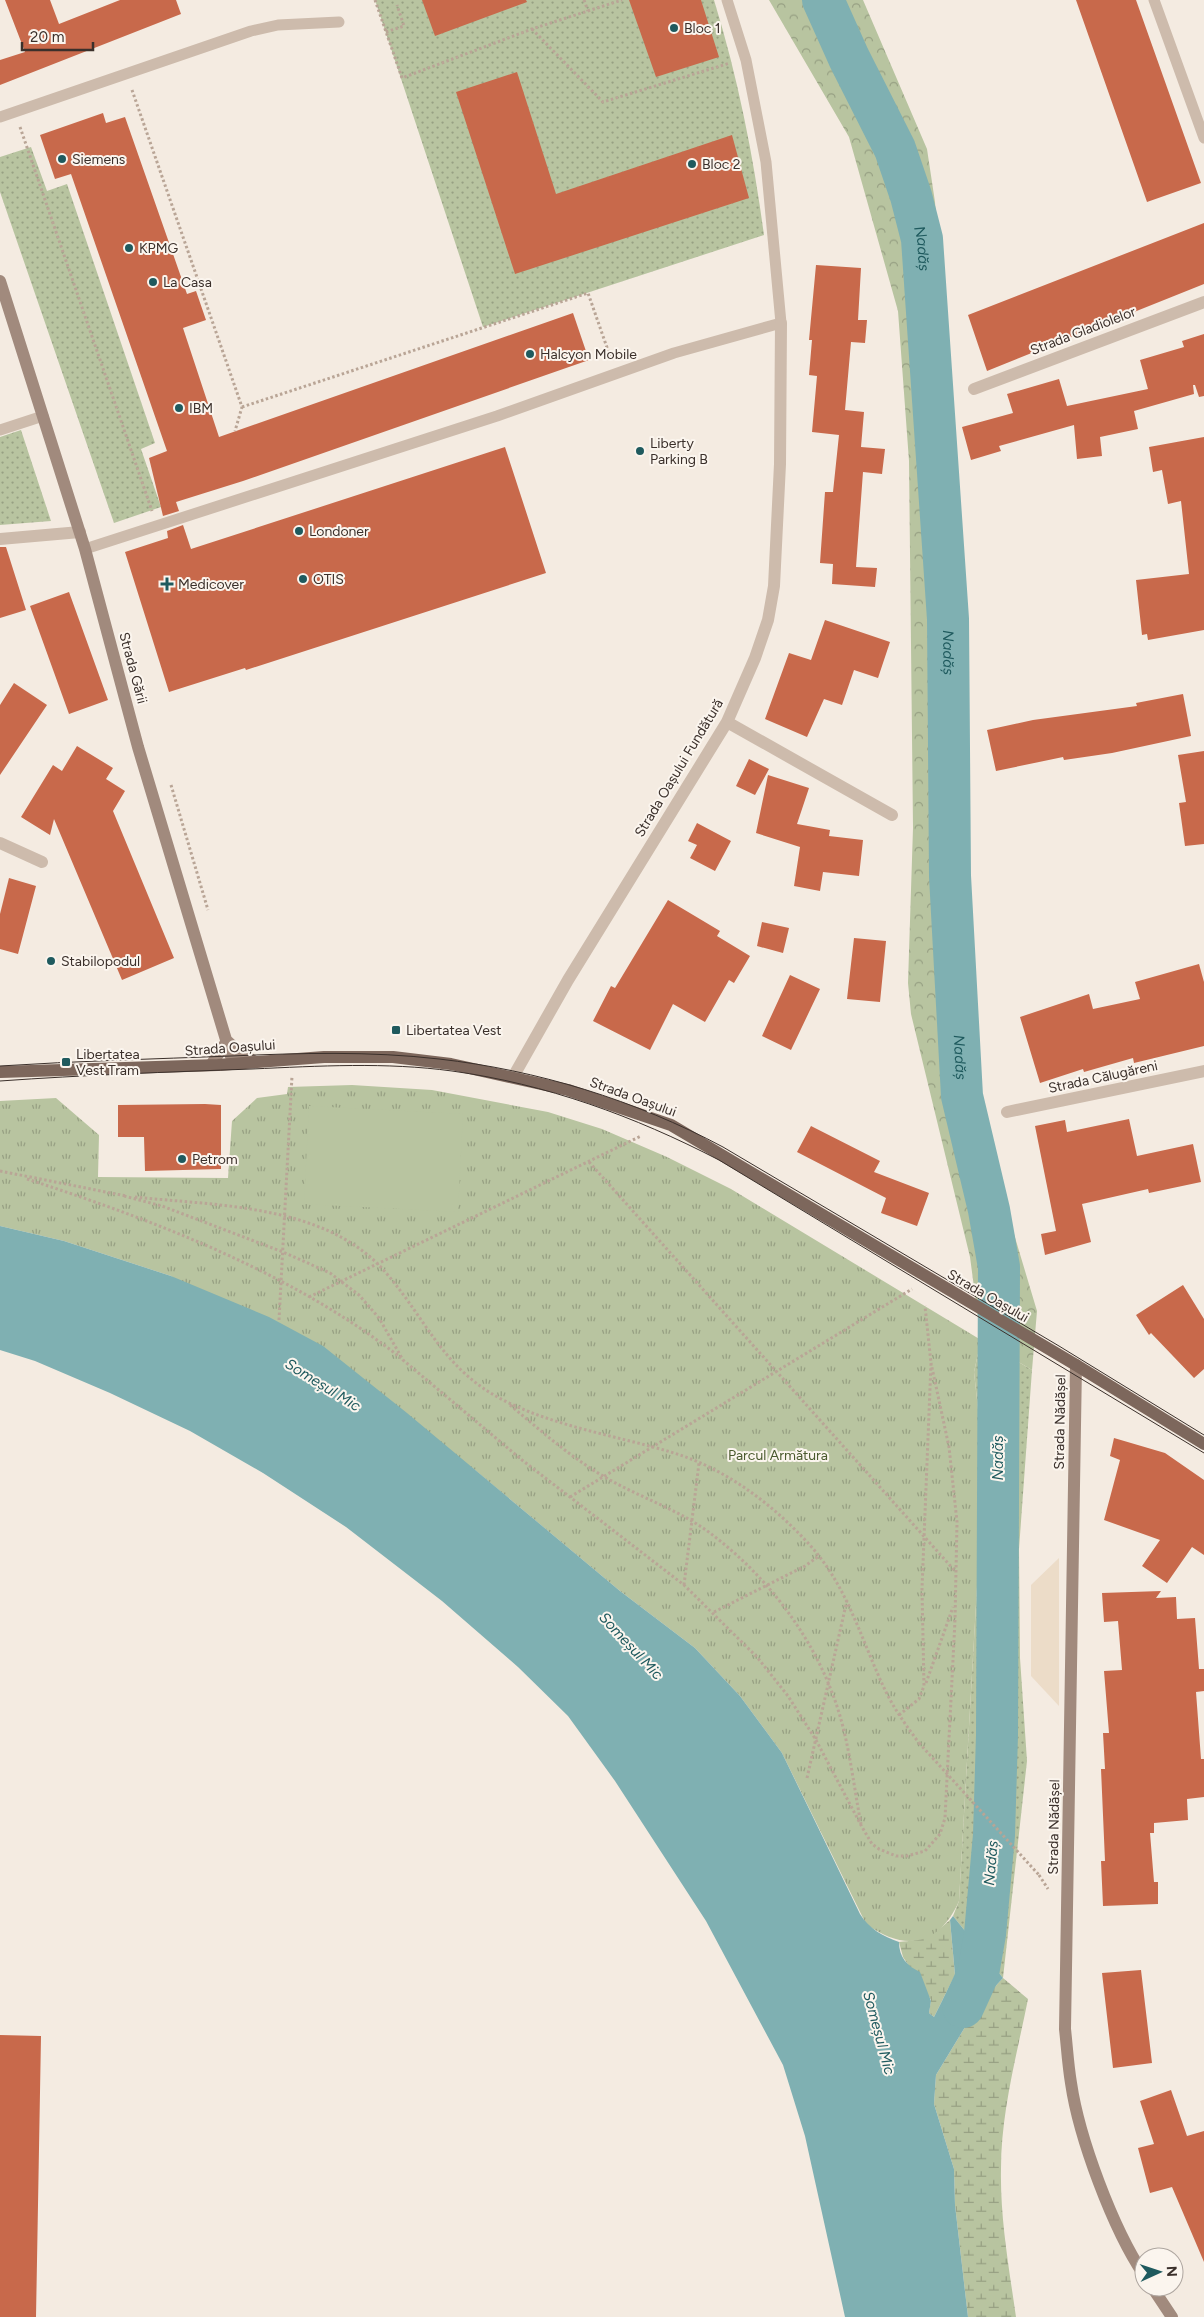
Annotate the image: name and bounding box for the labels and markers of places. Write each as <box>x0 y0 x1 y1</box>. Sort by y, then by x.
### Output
place label: Bloc 1 <box>684 20 721 37</box>
marker: Bloc 1 <box>668 22 680 34</box>
place label: Siemens <box>72 151 125 168</box>
marker: Siemens <box>56 153 68 165</box>
place label: Bloc 2 <box>702 156 741 173</box>
marker: Bloc 2 <box>686 158 698 170</box>
place label: KPMG <box>139 240 178 257</box>
marker: KPMG <box>123 242 135 254</box>
place label: La Casa <box>163 274 212 291</box>
marker: La Casa <box>147 276 159 288</box>
place label: Halcyon Mobile <box>540 346 637 363</box>
marker: Halcyon Mobile <box>524 348 536 360</box>
place label: IBM <box>189 400 213 417</box>
marker: IBM <box>173 402 185 414</box>
place label: Liberty Parking B <box>650 435 708 468</box>
marker: Liberty Parking B <box>634 445 646 457</box>
place label: Londoner <box>309 523 369 540</box>
marker: Londoner <box>293 525 305 537</box>
place label: OTIS <box>313 571 344 588</box>
marker: OTIS <box>297 573 309 585</box>
place label: Medicover <box>178 576 244 593</box>
marker: Medicover <box>160 577 174 591</box>
place label: Stabilopodul <box>61 953 140 970</box>
marker: Stabilopodul <box>45 955 57 967</box>
place label: Libertatea Vest <box>406 1022 502 1039</box>
marker: Libertatea Vest <box>390 1024 402 1036</box>
place label: Libertatea Vest Tram <box>76 1046 140 1079</box>
marker: Libertatea Vest Tram <box>60 1056 72 1068</box>
place label: Petrom <box>192 1151 238 1168</box>
marker: Petrom <box>176 1153 188 1165</box>

